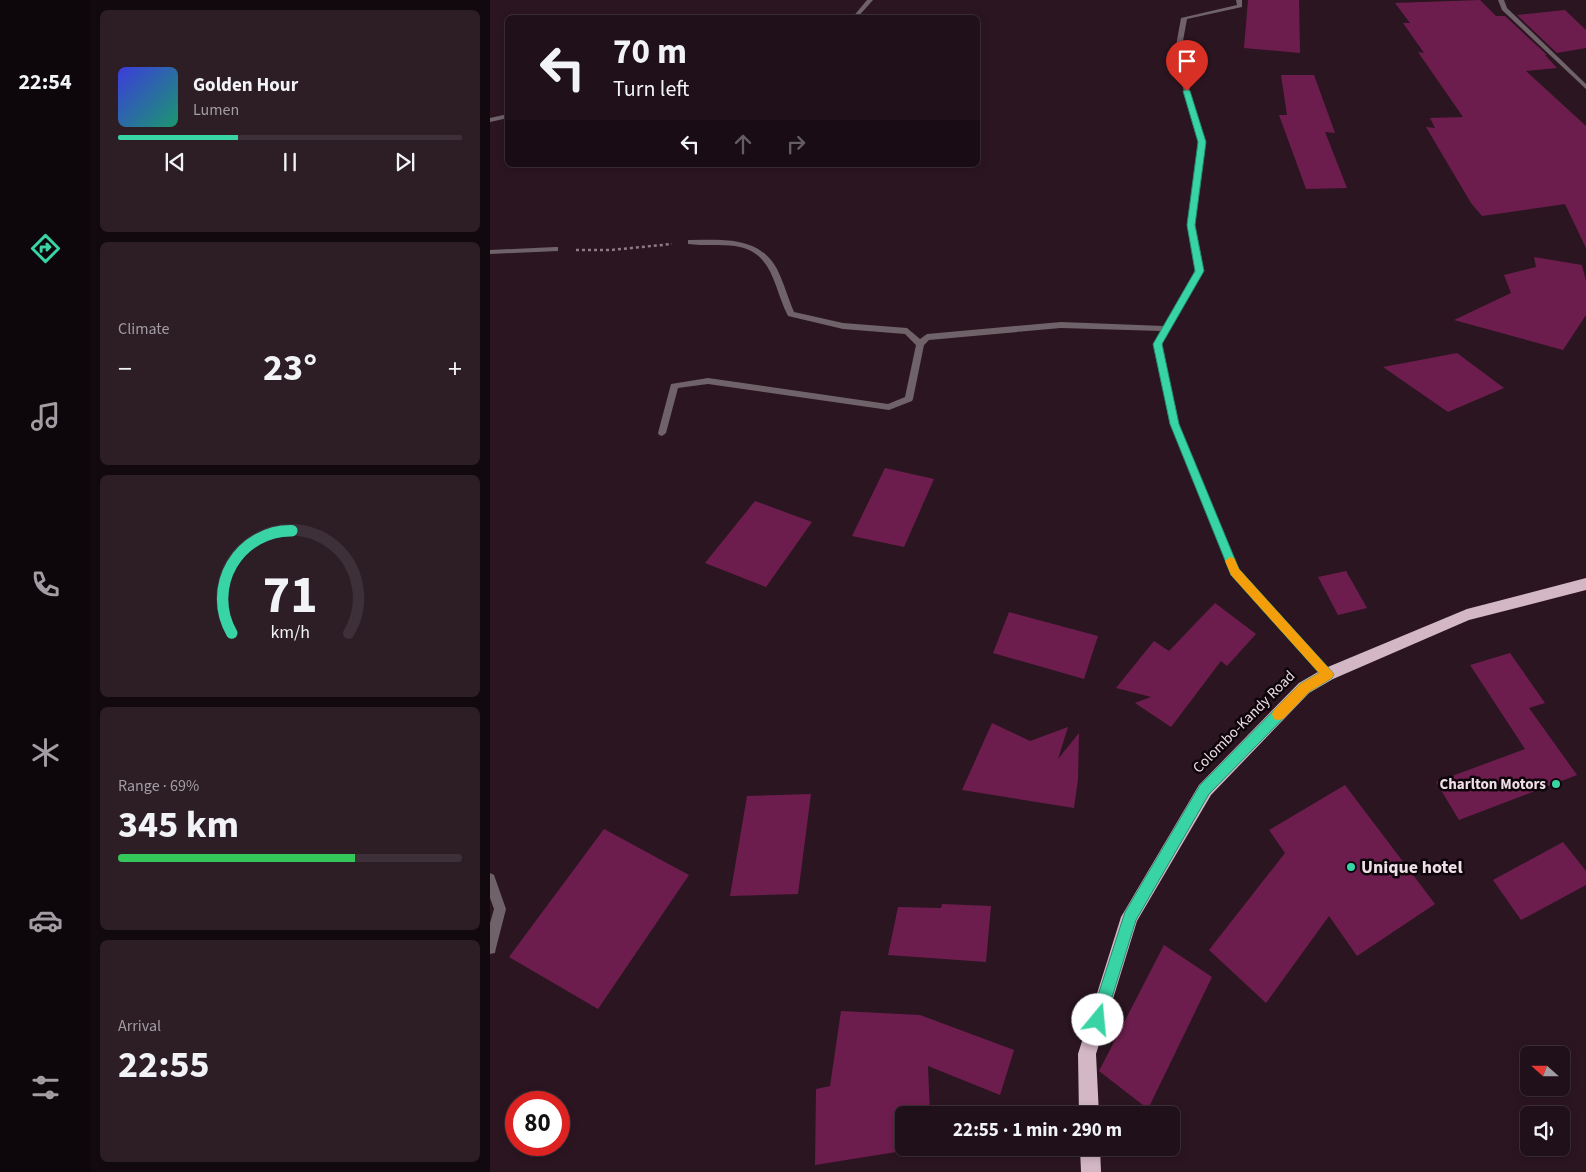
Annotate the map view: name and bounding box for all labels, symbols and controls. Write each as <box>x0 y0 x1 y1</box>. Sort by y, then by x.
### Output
text: 70 m <box>613 27 687 77</box>
icon: left <box>530 35 595 100</box>
pin <box>1166 40 1208 91</box>
icon: arrive <box>1173 47 1201 75</box>
text: 22:54 <box>18 66 72 98</box>
text: Golden Hour <box>193 72 298 99</box>
text: Turn left <box>613 73 689 105</box>
text: Lumen <box>193 99 239 121</box>
icon: left <box>676 130 704 158</box>
icon: ahead <box>729 130 757 158</box>
icon: right <box>782 130 810 158</box>
icon: previous <box>161 148 189 176</box>
icon: pause <box>276 148 304 176</box>
icon: next <box>391 148 419 176</box>
icon: directions <box>28 231 63 266</box>
text: Climate <box>118 318 169 340</box>
text: 23° <box>263 341 317 395</box>
text: − <box>118 349 132 389</box>
text: + <box>448 349 462 389</box>
icon: music <box>28 399 63 434</box>
text: 71 <box>263 559 317 633</box>
icon: phone <box>28 567 63 602</box>
text: km/h <box>270 620 310 645</box>
street label: Colombo-Kandy Road <box>1188 666 1300 778</box>
icon: climate <box>28 735 63 770</box>
place label: Charlton Motors <box>1440 774 1546 795</box>
text: Range · 69% <box>118 775 199 797</box>
marker: Charlton Motors <box>1550 778 1562 790</box>
text: 345 km <box>118 798 239 852</box>
place label: Unique hotel <box>1361 855 1463 880</box>
marker: Unique hotel <box>1345 861 1357 873</box>
icon: car <box>28 903 63 938</box>
position arrow <box>1071 993 1123 1045</box>
text: Arrival <box>118 1015 161 1037</box>
text: 22:55 <box>118 1038 210 1092</box>
north arrow <box>1520 1046 1570 1096</box>
map controls <box>1520 1046 1570 1156</box>
icon: filters <box>28 1070 63 1105</box>
speed limit sign: 80 <box>505 1091 570 1156</box>
button: sound <box>1520 1106 1570 1156</box>
text: 22:55 · 1 min · 290 m <box>953 1117 1122 1144</box>

